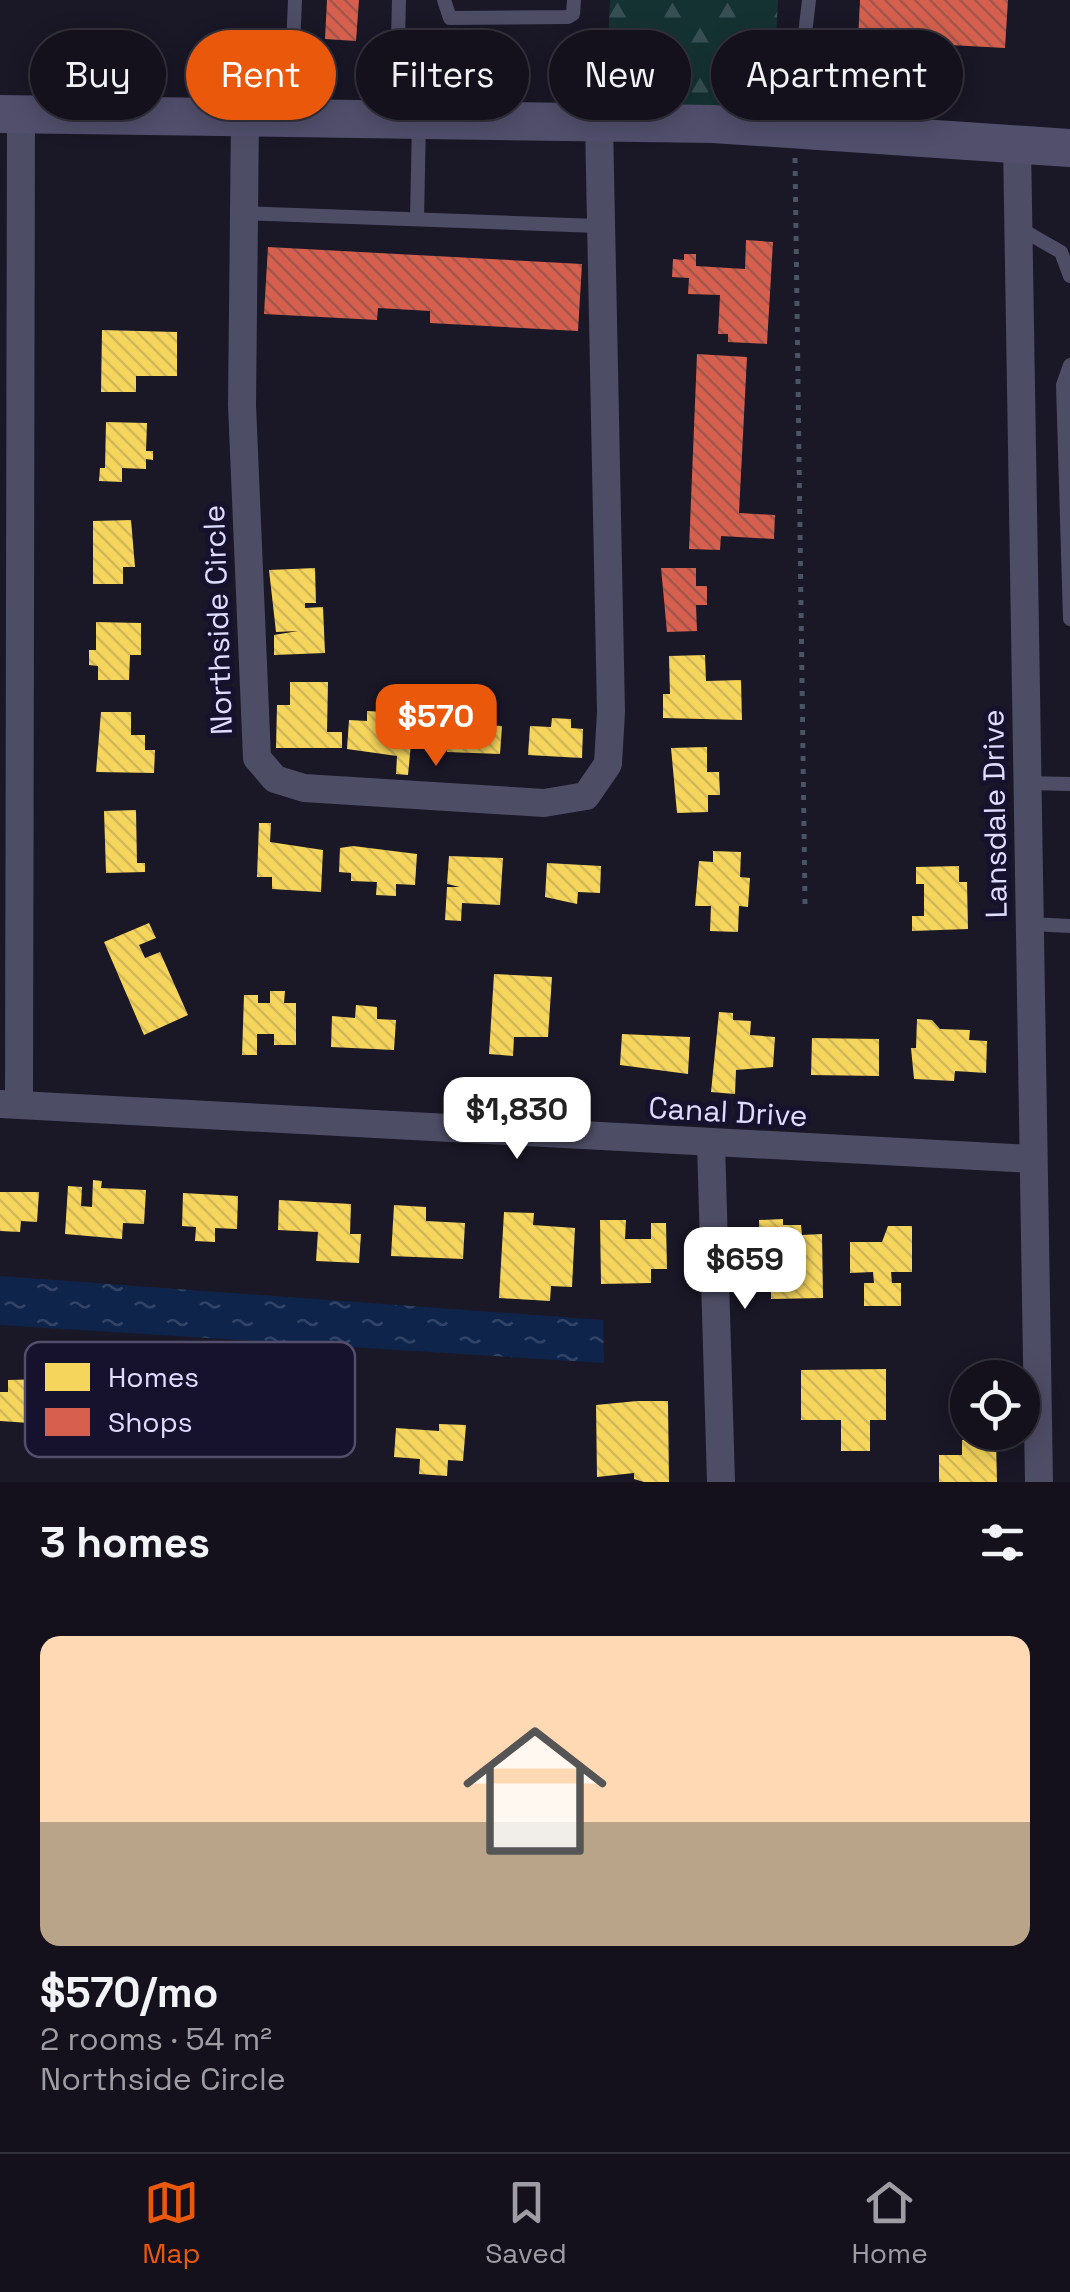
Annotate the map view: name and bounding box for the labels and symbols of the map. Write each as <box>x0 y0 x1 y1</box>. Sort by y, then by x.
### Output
street label: Northside Circle <box>194 504 241 736</box>
pin: $570 <box>377 684 495 769</box>
street label: Lansdale Drive <box>973 709 1016 919</box>
pin: $1,830 <box>436 1077 598 1162</box>
street label: Canal Drive <box>648 1088 808 1135</box>
pin: $659 <box>686 1227 804 1312</box>
legend <box>25 1342 355 1457</box>
text: Homes <box>108 1359 199 1395</box>
text: Shops <box>108 1404 192 1440</box>

